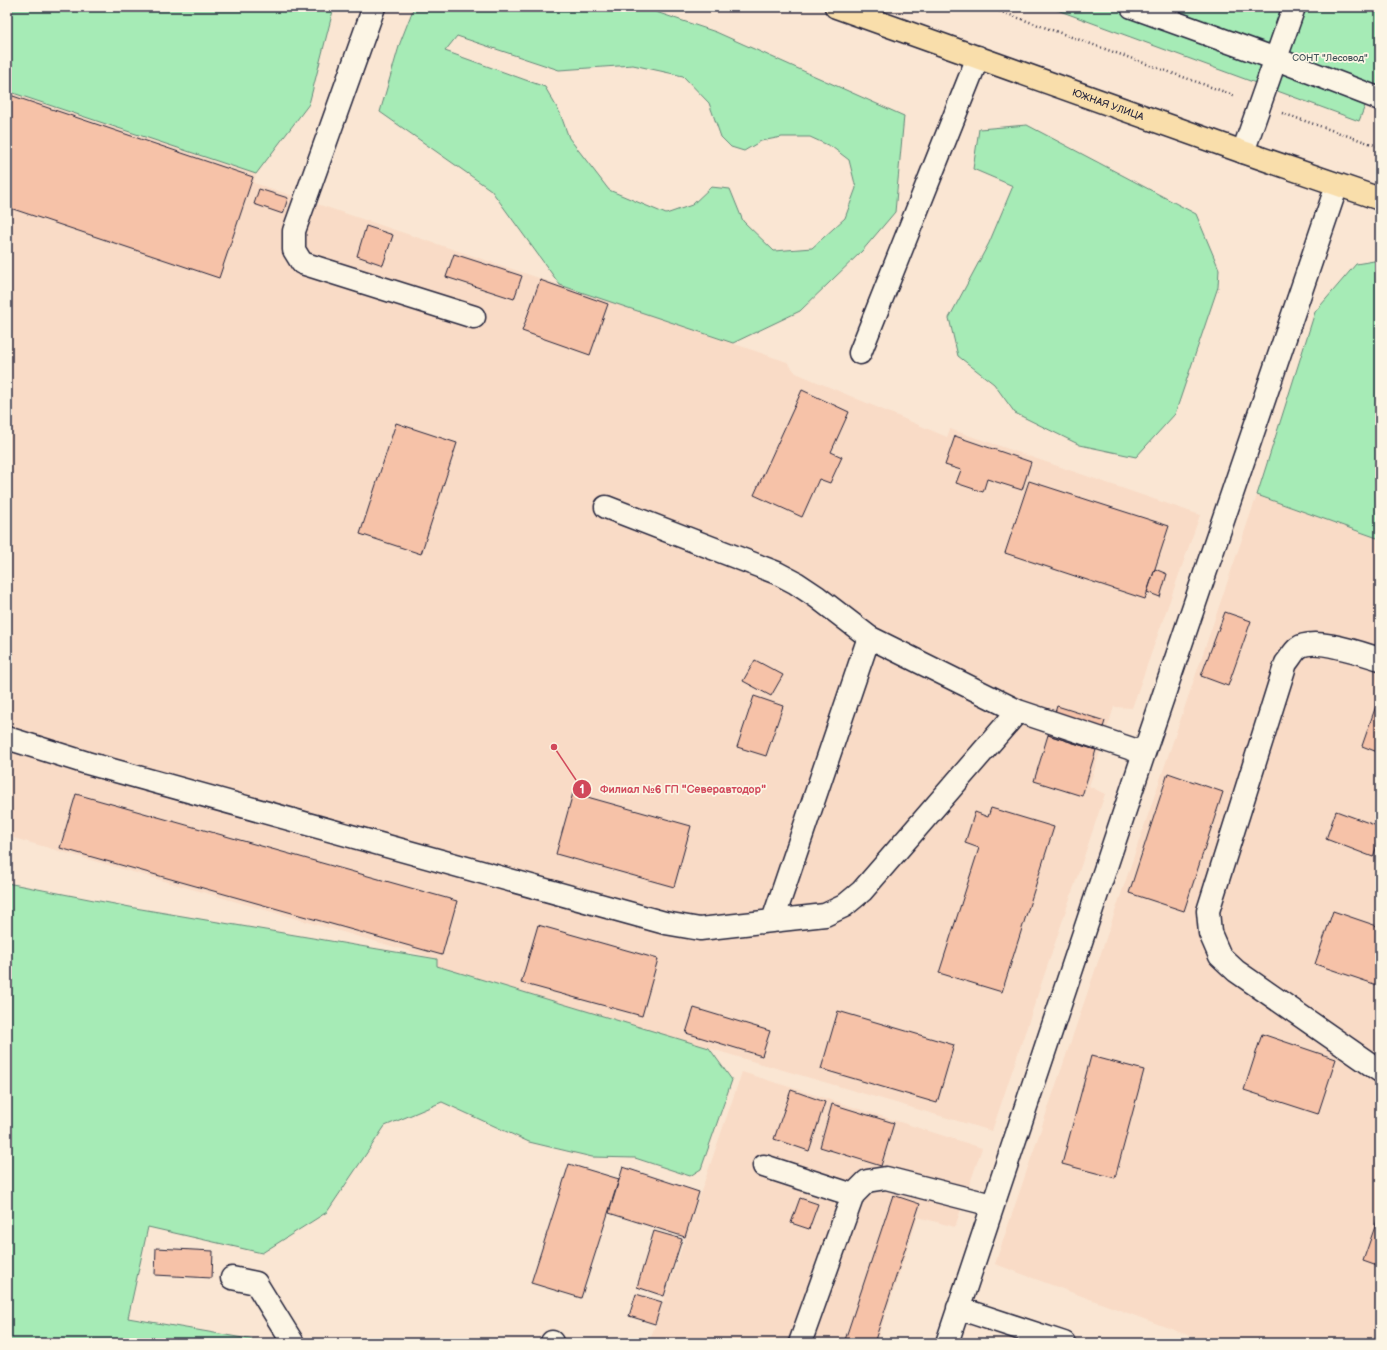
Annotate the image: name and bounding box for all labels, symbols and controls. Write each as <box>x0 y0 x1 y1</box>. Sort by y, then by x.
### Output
park label: СОНТ "Лесовод" <box>1292 52 1368 64</box>
street label: ЮЖНАЯ УЛИЦА <box>1070 87 1146 124</box>
callout: Филиал №6 ГП "Северавтодор" <box>572 777 774 800</box>
text: 1 <box>579 782 585 797</box>
text: Филиал №6 ГП "Северавтодор" <box>600 783 766 796</box>

